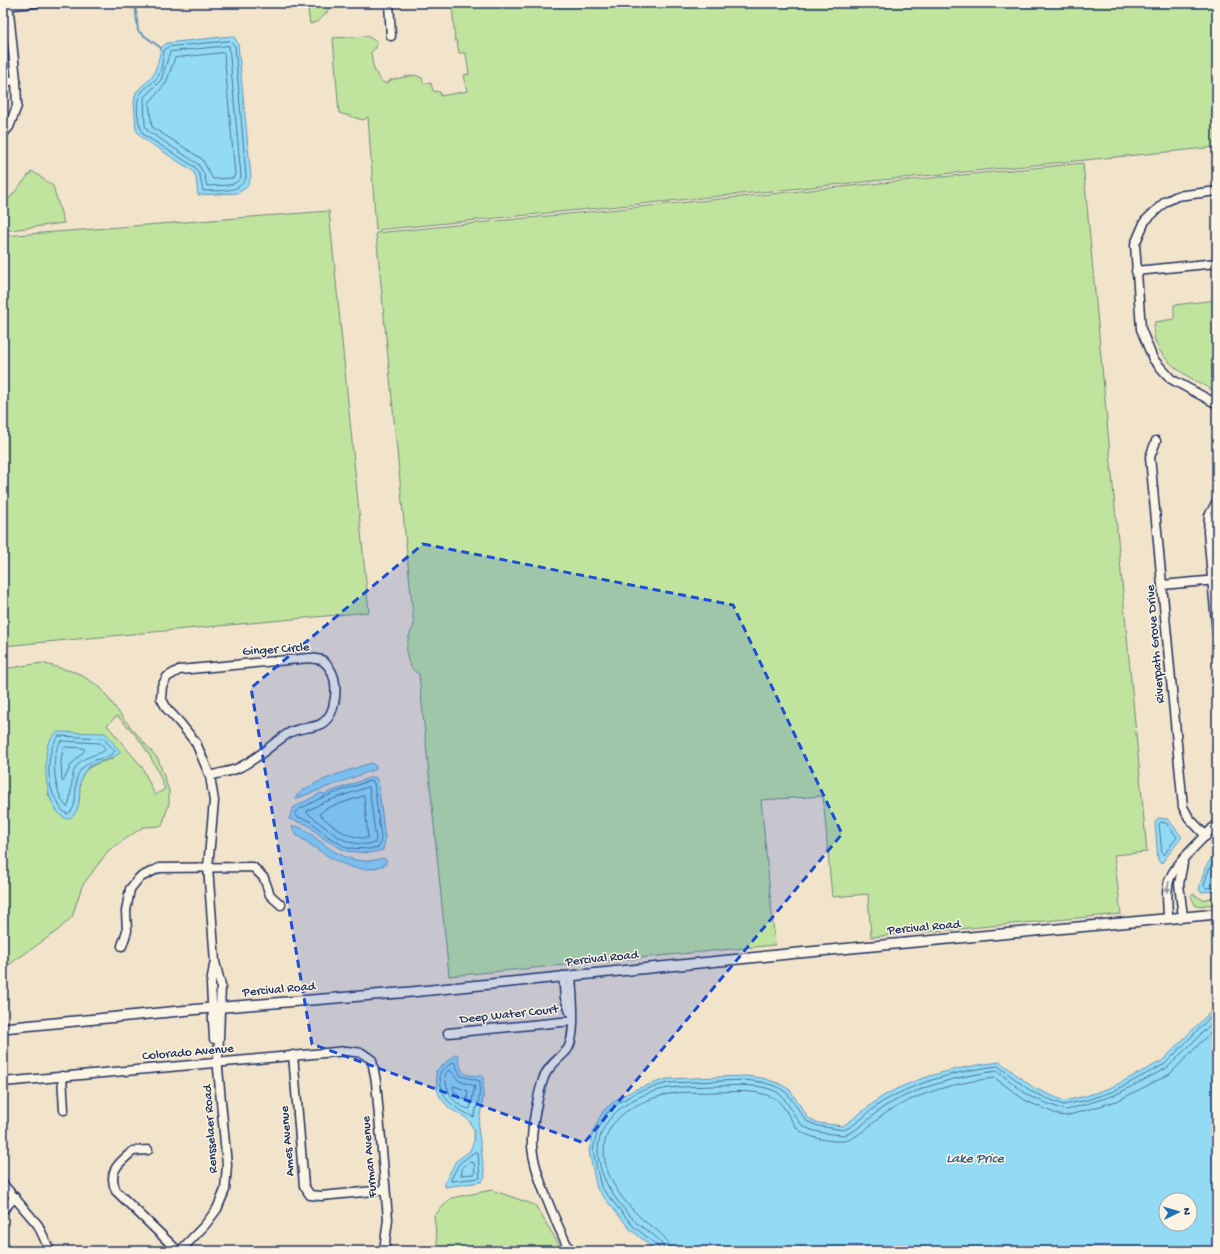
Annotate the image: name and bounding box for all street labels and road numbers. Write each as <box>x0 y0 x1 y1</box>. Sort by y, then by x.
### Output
street label: Riverpath Grove Drive <box>1143 584 1169 704</box>
street label: Ginger Circle <box>242 640 310 660</box>
street label: Percival Road <box>886 917 962 939</box>
street label: Percival Road <box>564 948 640 970</box>
street label: Percival Road <box>241 979 317 1001</box>
street label: Deep Water Court <box>458 1002 561 1028</box>
street label: Colorado Avenue <box>142 1042 235 1064</box>
street label: Rensselaer Road <box>200 1083 222 1174</box>
street label: Ames Avenue <box>277 1105 299 1177</box>
street label: Furman Avenue <box>359 1115 381 1200</box>

